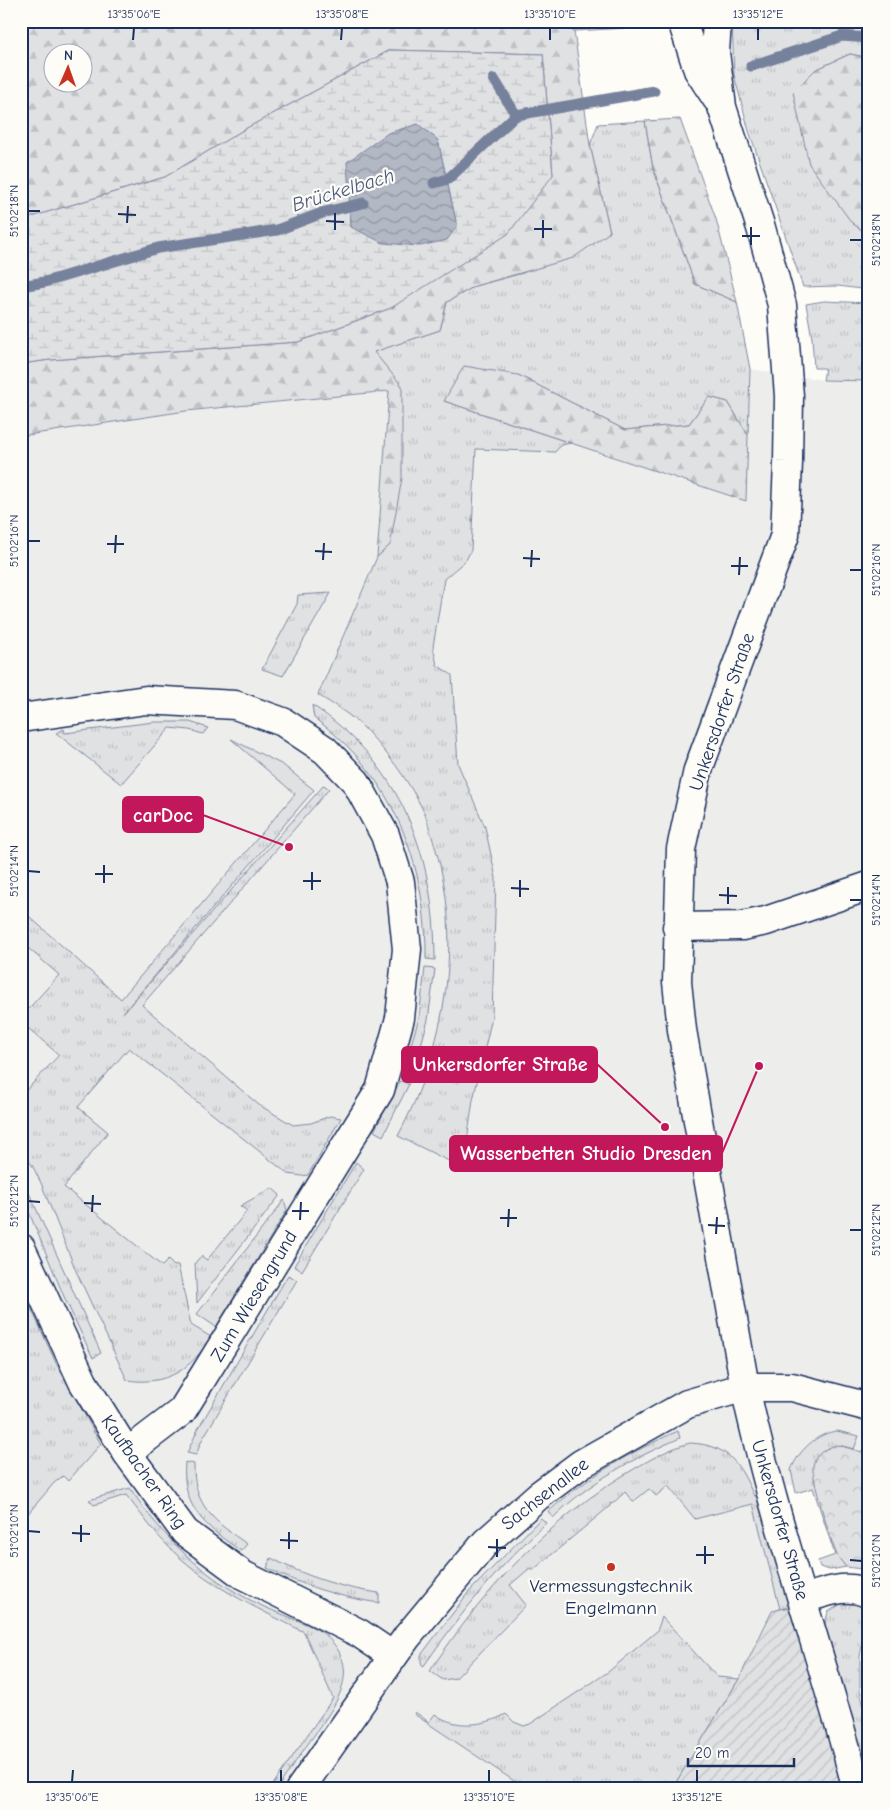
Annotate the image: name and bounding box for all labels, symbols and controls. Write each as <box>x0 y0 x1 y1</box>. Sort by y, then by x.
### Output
text: 13°35'06"E <box>107 7 161 21</box>
text: 13°35'08"E <box>316 7 368 21</box>
text: 13°35'10"E <box>524 7 576 21</box>
text: 13°35'12"E <box>733 7 783 21</box>
north arrow <box>42 42 92 92</box>
text: N <box>64 47 73 64</box>
water label: Brückelbach <box>289 163 397 217</box>
text: 51°02'18"N <box>7 185 21 237</box>
text: 51°02'18"N <box>869 214 883 266</box>
text: 51°02'16"N <box>7 515 21 567</box>
text: 51°02'16"N <box>869 544 883 596</box>
street label: Unkersdorfer Straße <box>685 630 759 794</box>
callout: carDoc <box>123 797 203 832</box>
text: carDoc <box>133 804 194 827</box>
text: 51°02'14"N <box>7 845 21 897</box>
text: 51°02'14"N <box>869 874 883 926</box>
callout: Unkersdorfer Straße <box>402 1047 597 1082</box>
text: Unkersdorfer Straße <box>412 1053 588 1076</box>
callout: Wasserbetten Studio Dresden <box>450 1136 722 1171</box>
text: Wasserbetten Studio Dresden <box>460 1142 712 1165</box>
text: 51°02'12"N <box>7 1175 21 1227</box>
text: 51°02'12"N <box>869 1204 883 1256</box>
street label: Zum Wiesengrund <box>206 1227 302 1365</box>
street label: Kaufbacher Ring <box>96 1411 192 1533</box>
street label: Unkersdorfer Straße <box>747 1437 813 1603</box>
street label: Sachsenallee <box>497 1453 593 1535</box>
text: 51°02'10"N <box>7 1504 21 1558</box>
text: 51°02'10"N <box>869 1534 883 1588</box>
marker: Vermessungstechnik Engelmann <box>605 1561 617 1573</box>
place label: Vermessungstechnik Engelmann <box>529 1575 693 1619</box>
scale bar <box>688 1735 794 1767</box>
text: 20 m <box>695 1744 729 1762</box>
text: 13°35'06"E <box>45 1790 99 1804</box>
text: 13°35'08"E <box>255 1790 307 1804</box>
text: 13°35'10"E <box>463 1790 515 1804</box>
text: 13°35'12"E <box>672 1790 722 1804</box>

